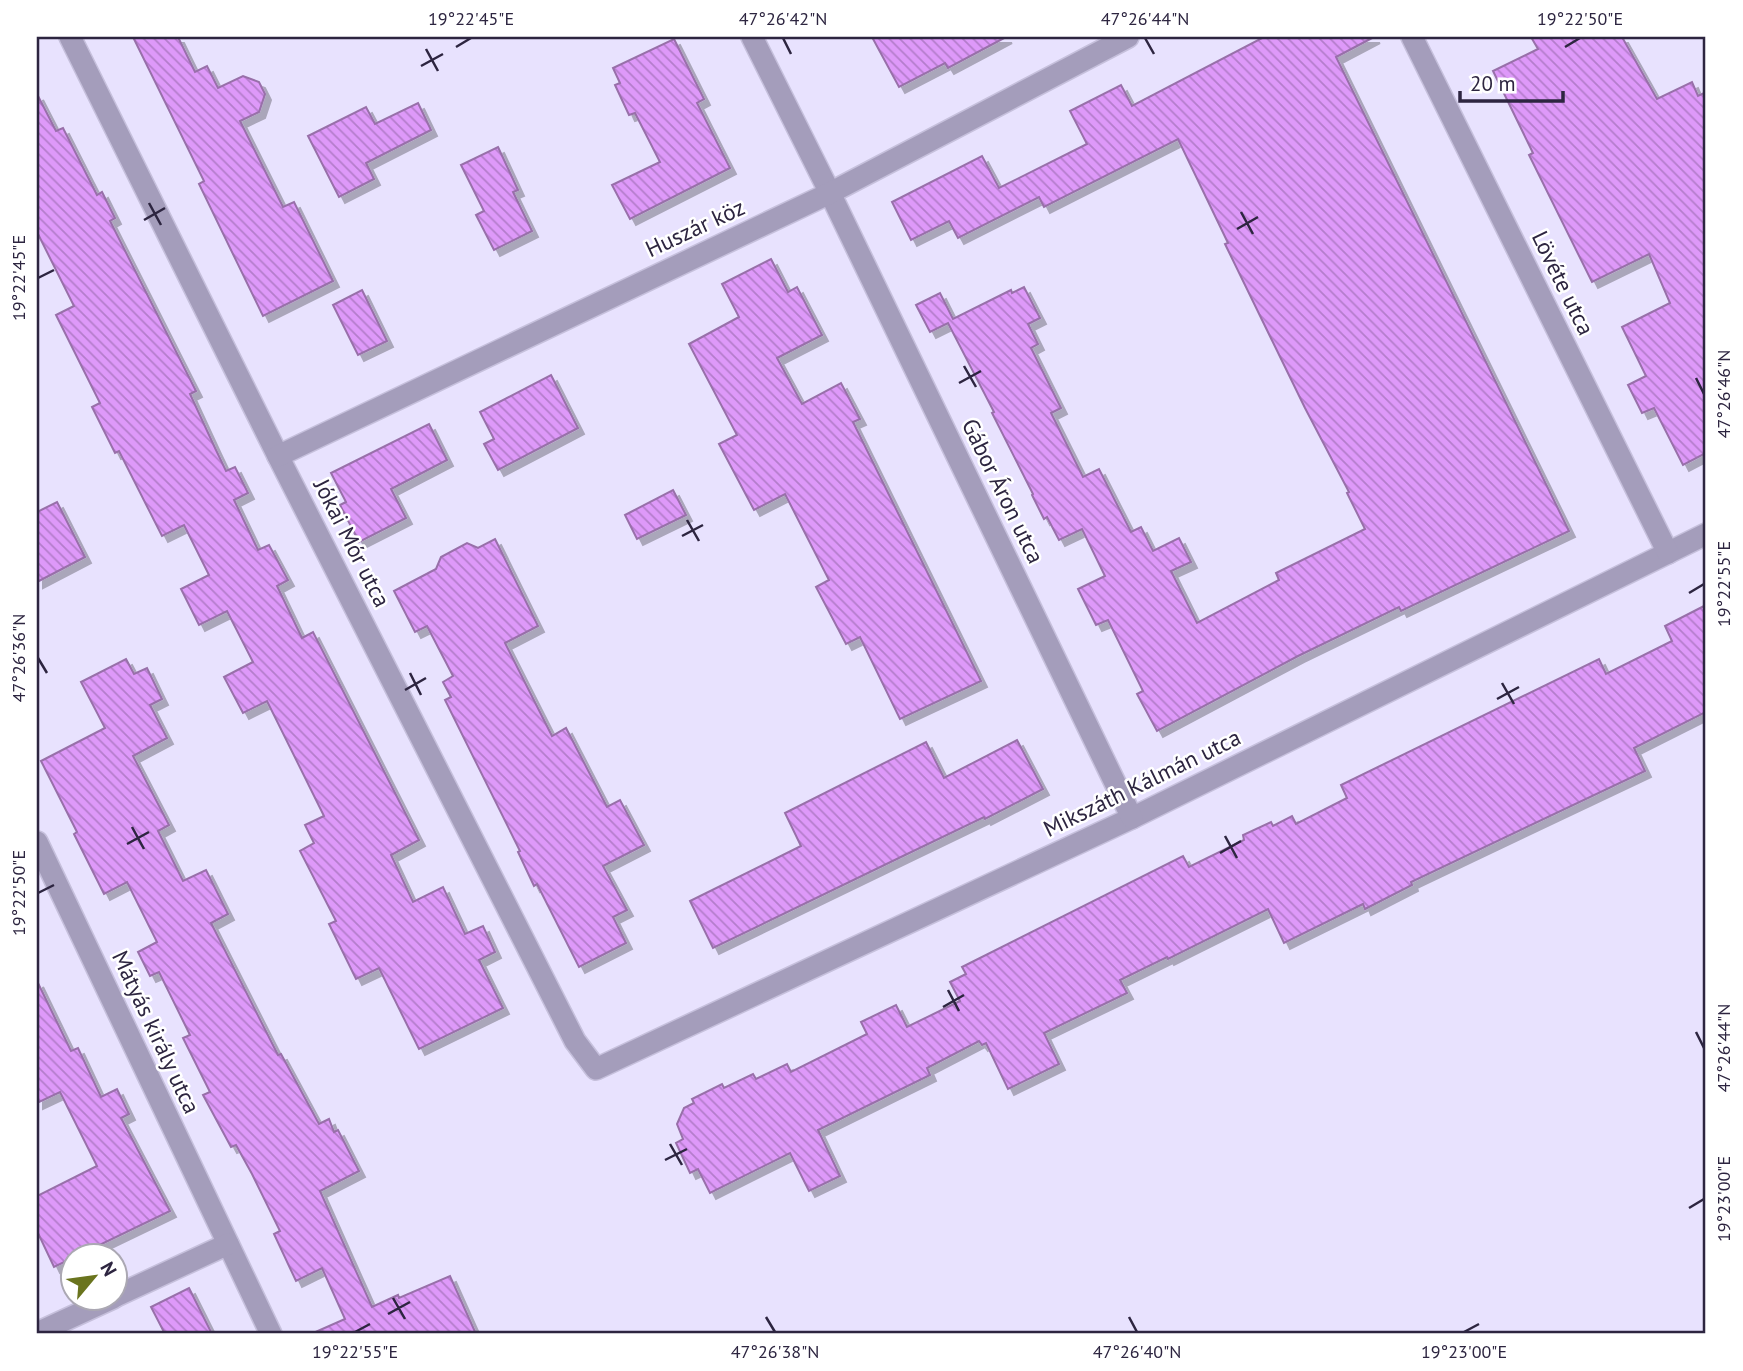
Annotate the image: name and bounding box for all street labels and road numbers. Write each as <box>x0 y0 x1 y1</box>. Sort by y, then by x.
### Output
street label: Huszár köz <box>641 192 749 263</box>
street label: Lövéte utca <box>1526 226 1601 340</box>
street label: Gábor Áron utca <box>956 414 1051 568</box>
street label: Jókai Mór utca <box>307 473 397 612</box>
street label: Mikszáth Kálmán utca <box>1038 722 1245 843</box>
street label: Mátyás király utca <box>106 946 207 1118</box>

